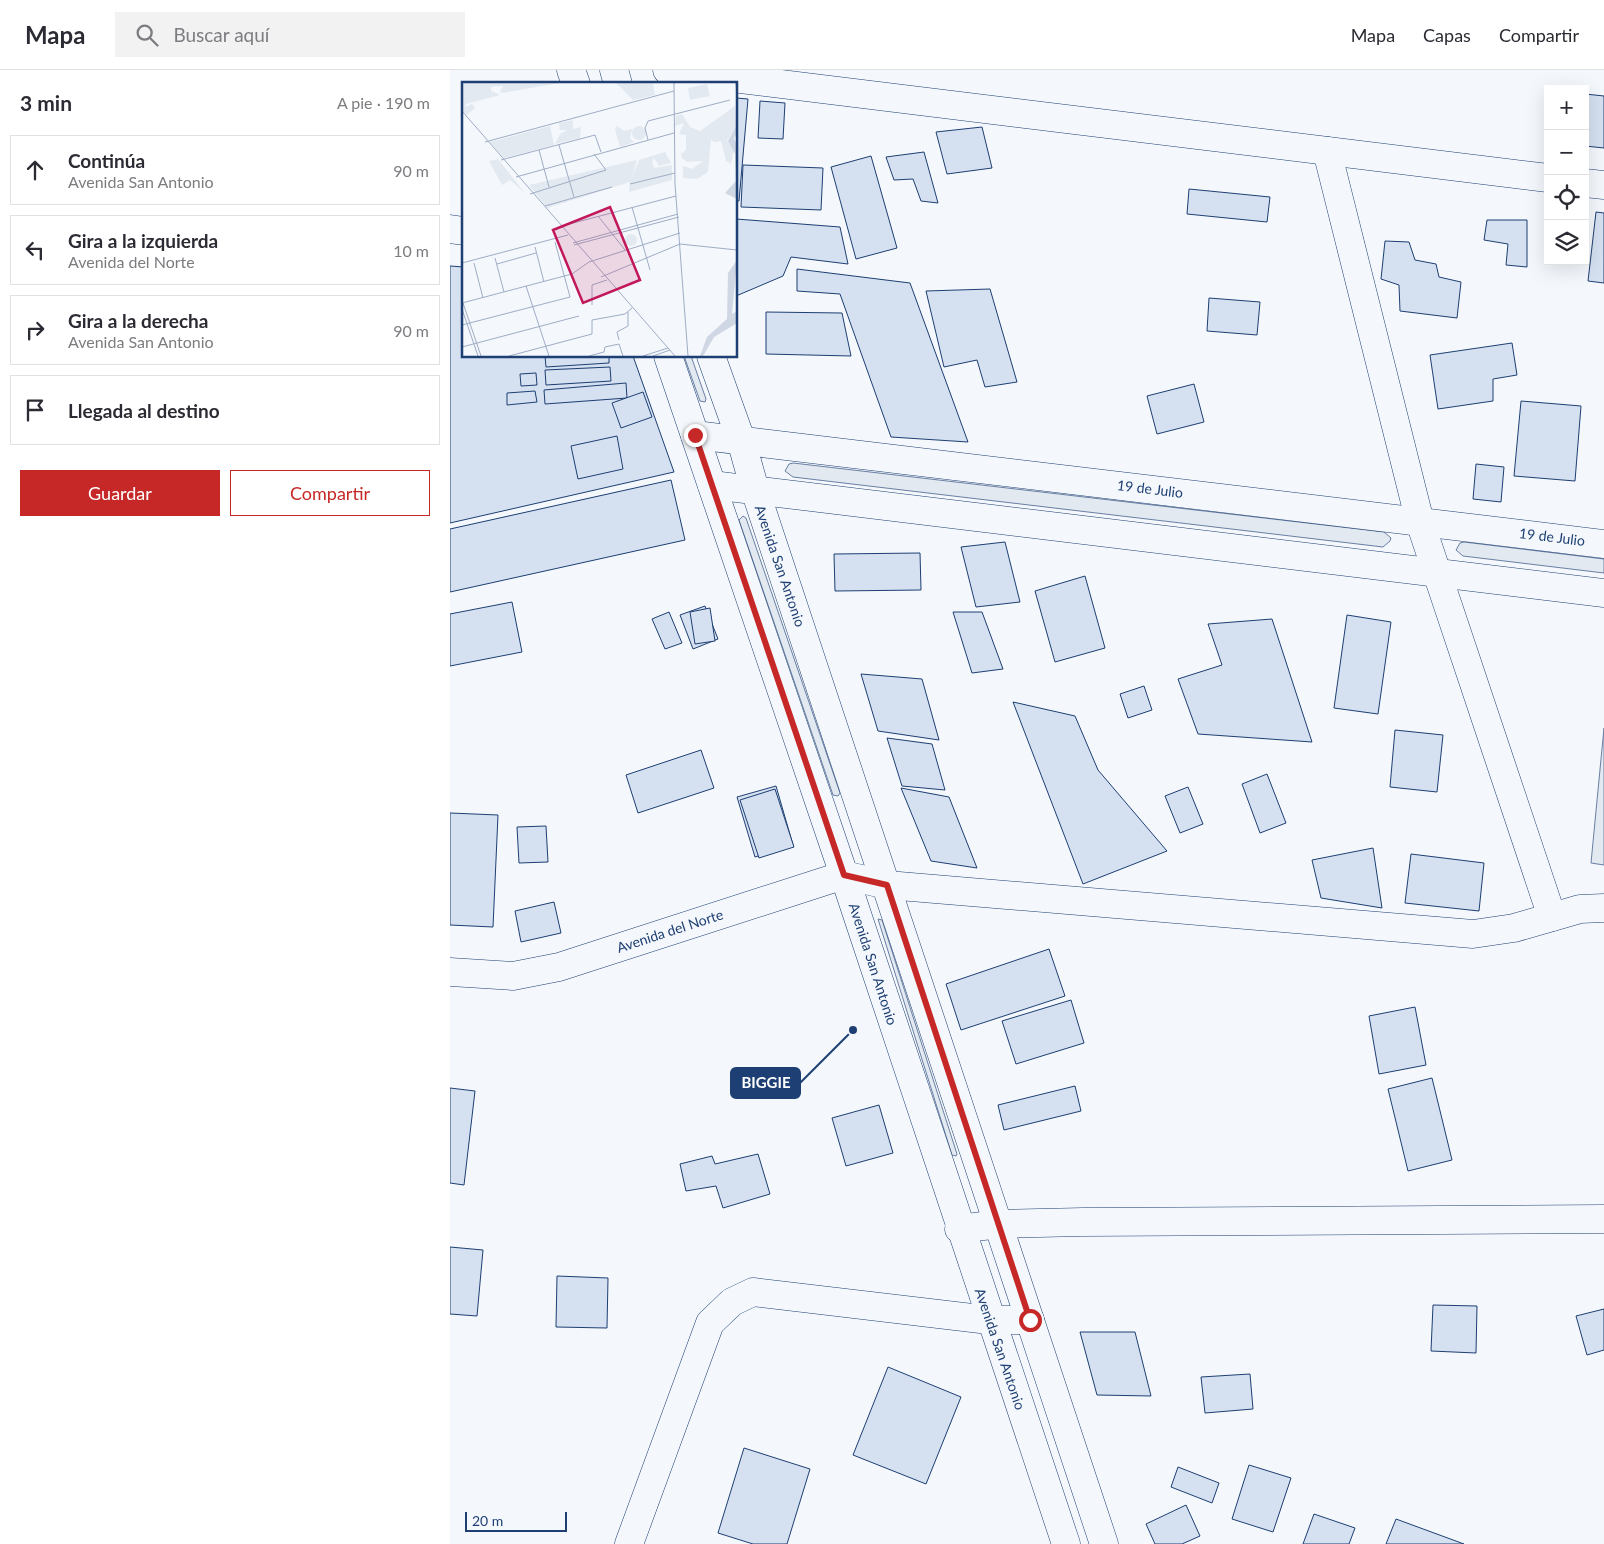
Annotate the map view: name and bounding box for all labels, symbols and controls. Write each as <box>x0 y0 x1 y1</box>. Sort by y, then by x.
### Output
search box <box>115 12 465 57</box>
text: Mapa <box>25 20 85 49</box>
icon: search <box>133 21 161 49</box>
text: Buscar aquí <box>173 23 269 46</box>
text: Mapa <box>1351 24 1395 46</box>
text: Capas <box>1423 24 1471 46</box>
text: Compartir <box>1499 24 1579 46</box>
inset map <box>462 82 738 358</box>
map controls <box>1544 85 1589 265</box>
button: + <box>1544 85 1589 130</box>
text: 3 min <box>20 90 72 115</box>
text: A pie · 190 m <box>337 93 430 112</box>
button: − <box>1544 130 1589 175</box>
text: Continúa <box>68 149 145 172</box>
icon: ahead <box>21 156 49 184</box>
text: 90 m <box>393 161 429 180</box>
text: Avenida San Antonio <box>68 172 214 191</box>
button: locate <box>1544 175 1589 220</box>
button: layers <box>1544 220 1589 265</box>
text: Gira a la izquierda <box>68 229 218 252</box>
icon: left <box>21 236 49 264</box>
text: 10 m <box>393 241 429 260</box>
text: Avenida del Norte <box>68 252 195 271</box>
text: Gira a la derecha <box>68 309 208 332</box>
icon: right <box>21 316 49 344</box>
text: 90 m <box>393 321 429 340</box>
text: Avenida San Antonio <box>68 332 214 351</box>
icon: arrive <box>21 396 49 424</box>
text: Llegada al destino <box>68 399 220 422</box>
route end <box>684 424 707 447</box>
button: Guardar <box>20 470 220 516</box>
button: Compartir <box>230 470 430 516</box>
street label: 19 de Julio <box>1116 476 1184 501</box>
street label: Avenida San Antonio <box>752 503 809 629</box>
street label: 19 de Julio <box>1518 524 1586 549</box>
street label: Avenida San Antonio <box>846 901 901 1027</box>
street label: Avenida del Norte <box>614 905 725 956</box>
callout: BIGGIE <box>731 1068 800 1098</box>
text: BIGGIE <box>741 1073 791 1091</box>
street label: Avenida San Antonio <box>972 1286 1029 1412</box>
route start <box>1019 1309 1042 1332</box>
scale bar <box>465 1509 568 1532</box>
text: 20 m <box>472 1512 503 1529</box>

